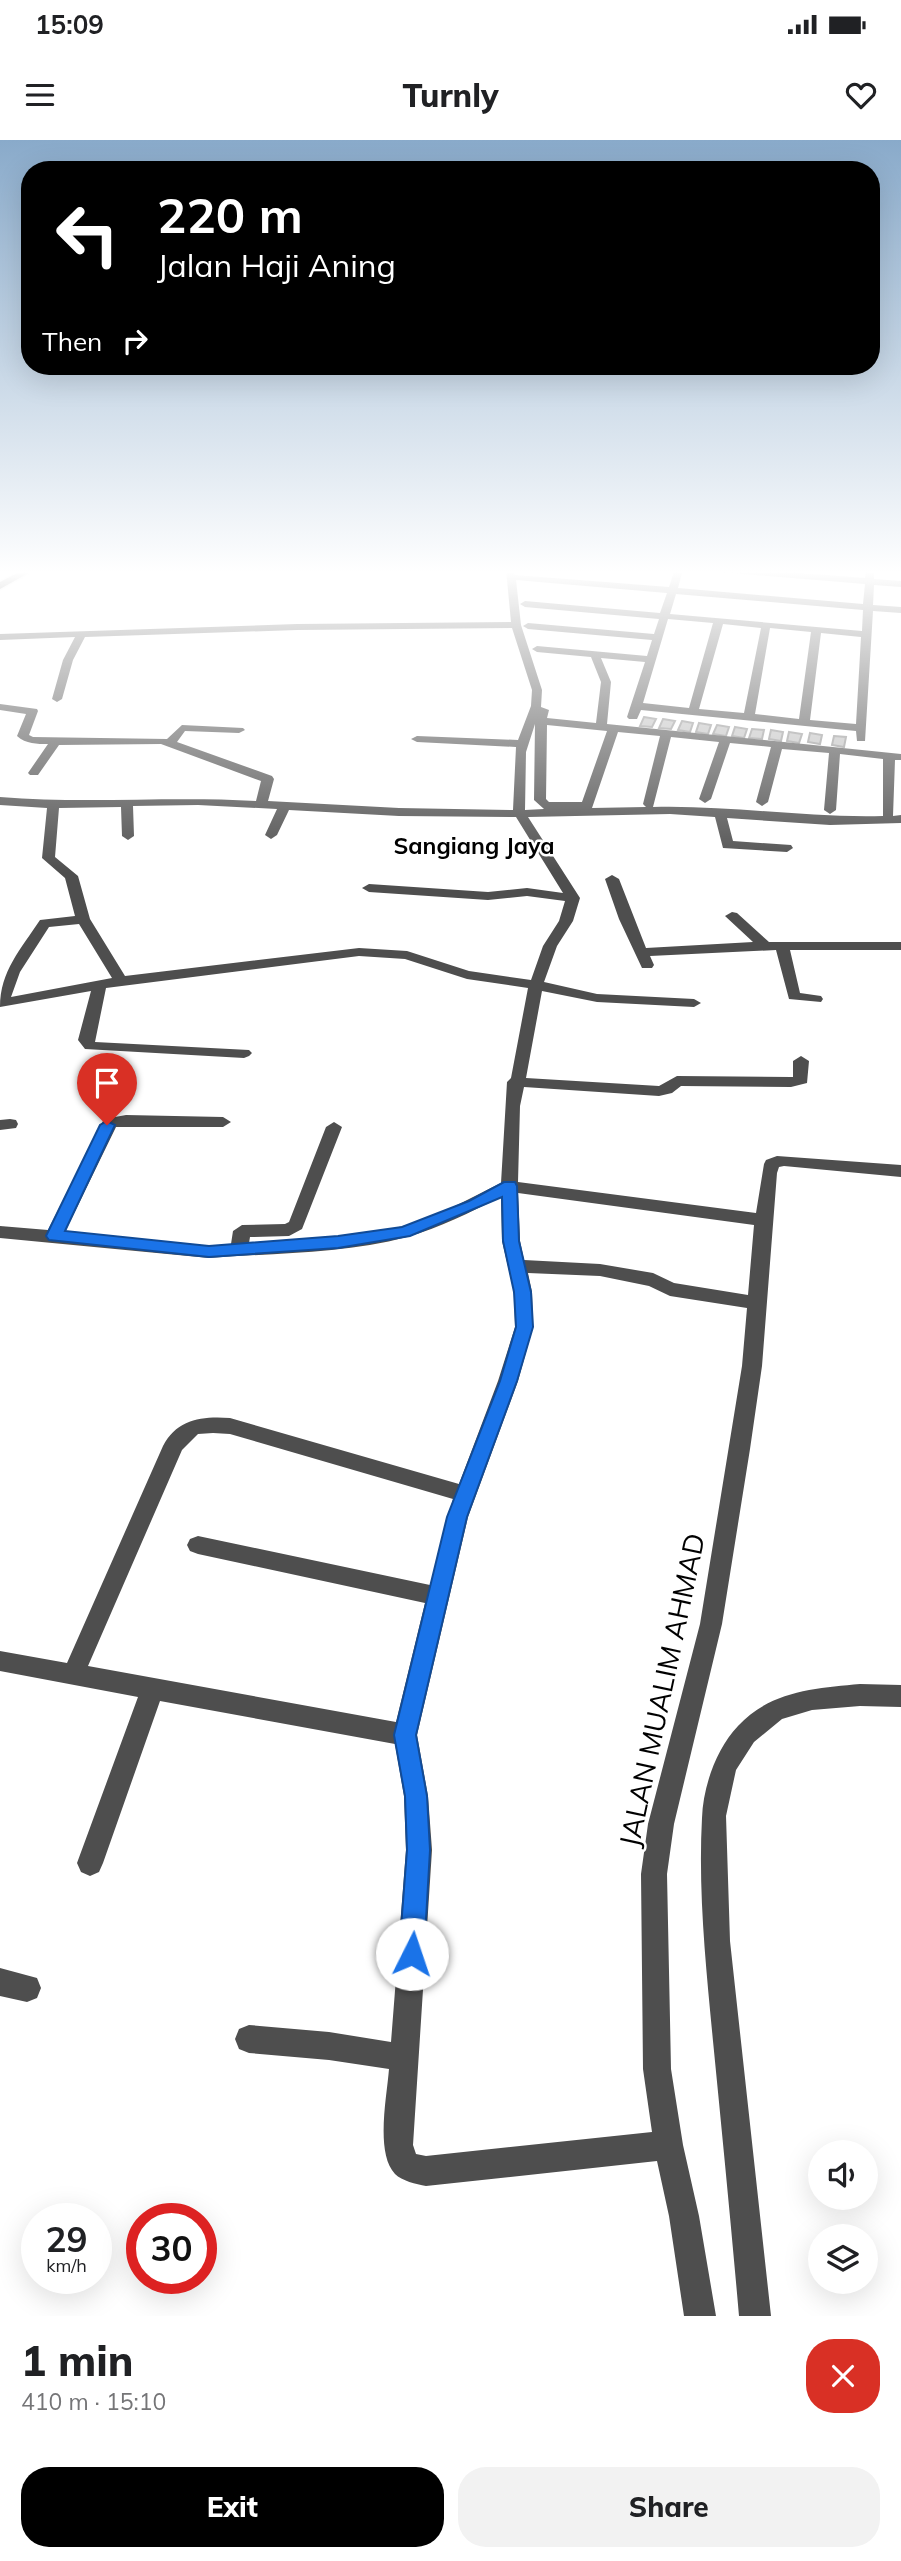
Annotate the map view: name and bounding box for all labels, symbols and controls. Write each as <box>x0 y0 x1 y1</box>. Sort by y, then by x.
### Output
text: 15:09 <box>35 8 104 41</box>
text: Turnly <box>402 75 499 115</box>
icon: menu <box>21 76 59 114</box>
icon: heart <box>842 76 880 114</box>
text: 220 m <box>157 184 303 245</box>
icon: left <box>42 189 133 280</box>
text: Jalan Haji Aning <box>157 245 396 285</box>
icon: right <box>116 322 154 360</box>
text: Then <box>42 325 102 358</box>
district label: Sangiang Jaya <box>394 831 555 860</box>
pin <box>77 1053 137 1125</box>
icon: arrive <box>88 1064 126 1102</box>
street label: JALAN MUALIM AHMAD <box>611 1530 712 1850</box>
position arrow <box>375 1917 449 1991</box>
map controls <box>808 2140 878 2294</box>
button: sound <box>808 2140 878 2210</box>
speed limit sign: 30 <box>126 2203 217 2294</box>
text: 29 <box>45 2217 88 2261</box>
button: layers <box>808 2224 878 2294</box>
text: km/h <box>46 2254 87 2277</box>
text: 1 min <box>21 2334 134 2387</box>
button: close <box>806 2339 880 2413</box>
text: 410 m · 15:10 <box>21 2387 166 2416</box>
button: Exit <box>21 2467 444 2547</box>
button: Share <box>458 2467 880 2547</box>

